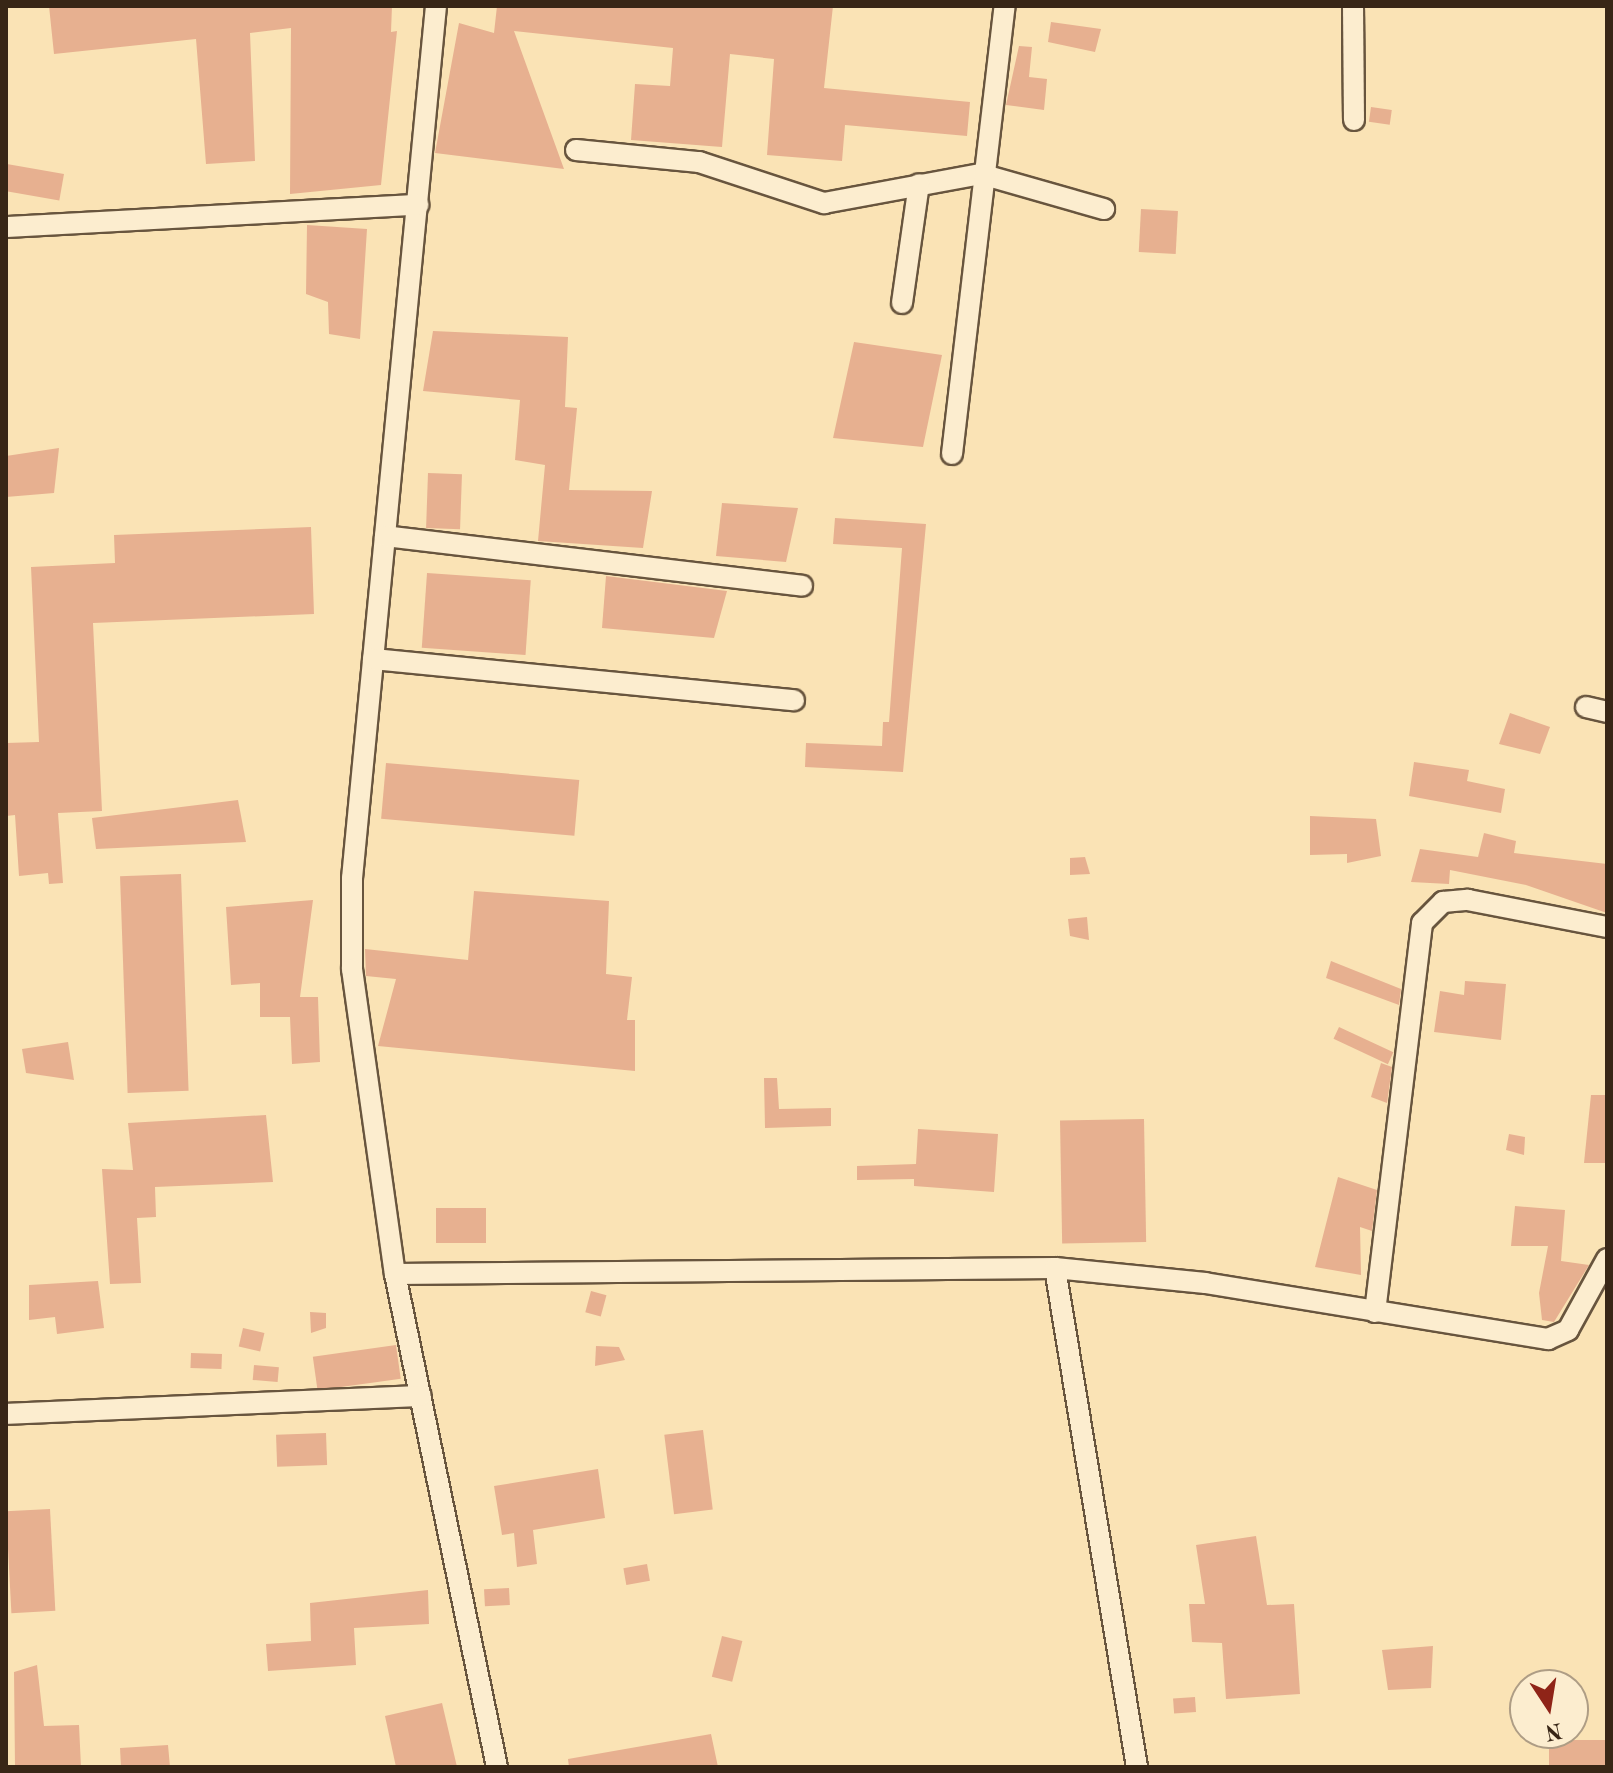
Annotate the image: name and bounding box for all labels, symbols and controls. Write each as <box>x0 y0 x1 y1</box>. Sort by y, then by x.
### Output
north arrow <box>1509 1669 1589 1749</box>
text: N <box>1543 1718 1564 1743</box>

